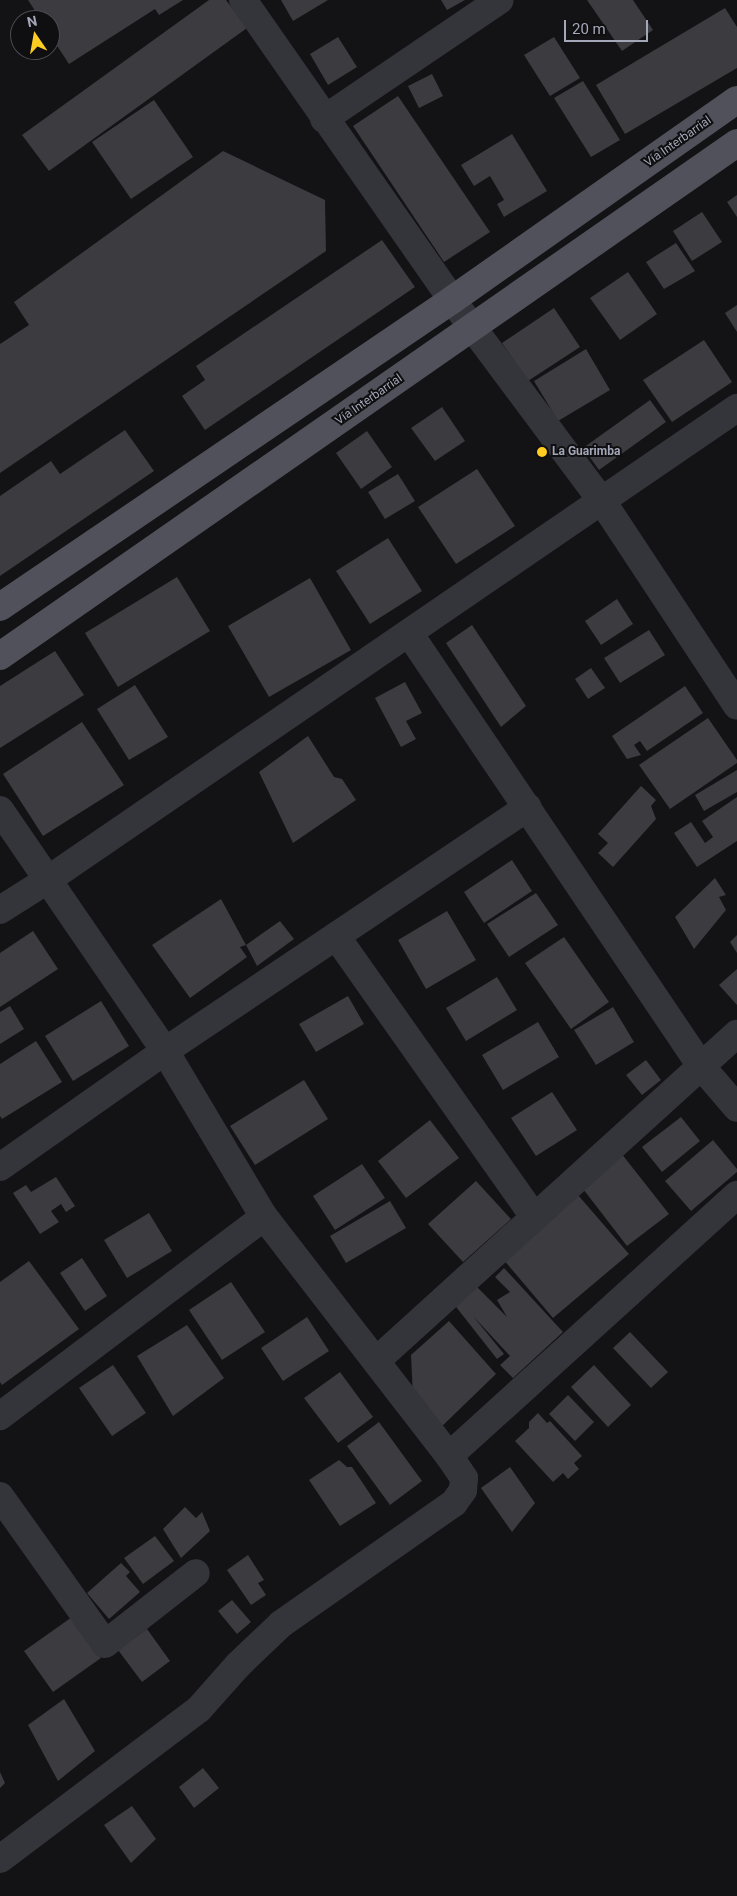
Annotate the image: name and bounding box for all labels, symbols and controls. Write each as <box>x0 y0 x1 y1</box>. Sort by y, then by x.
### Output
north arrow <box>10 10 60 60</box>
scale bar <box>567 10 651 42</box>
text: N <box>26 12 39 30</box>
text: 20 m <box>572 20 606 38</box>
street label: Vía Interbarrial <box>642 114 714 170</box>
street label: Vía Interbarrial <box>333 372 405 428</box>
place label: La Guarimba <box>552 445 620 459</box>
marker: La Guarimba <box>536 446 548 458</box>

